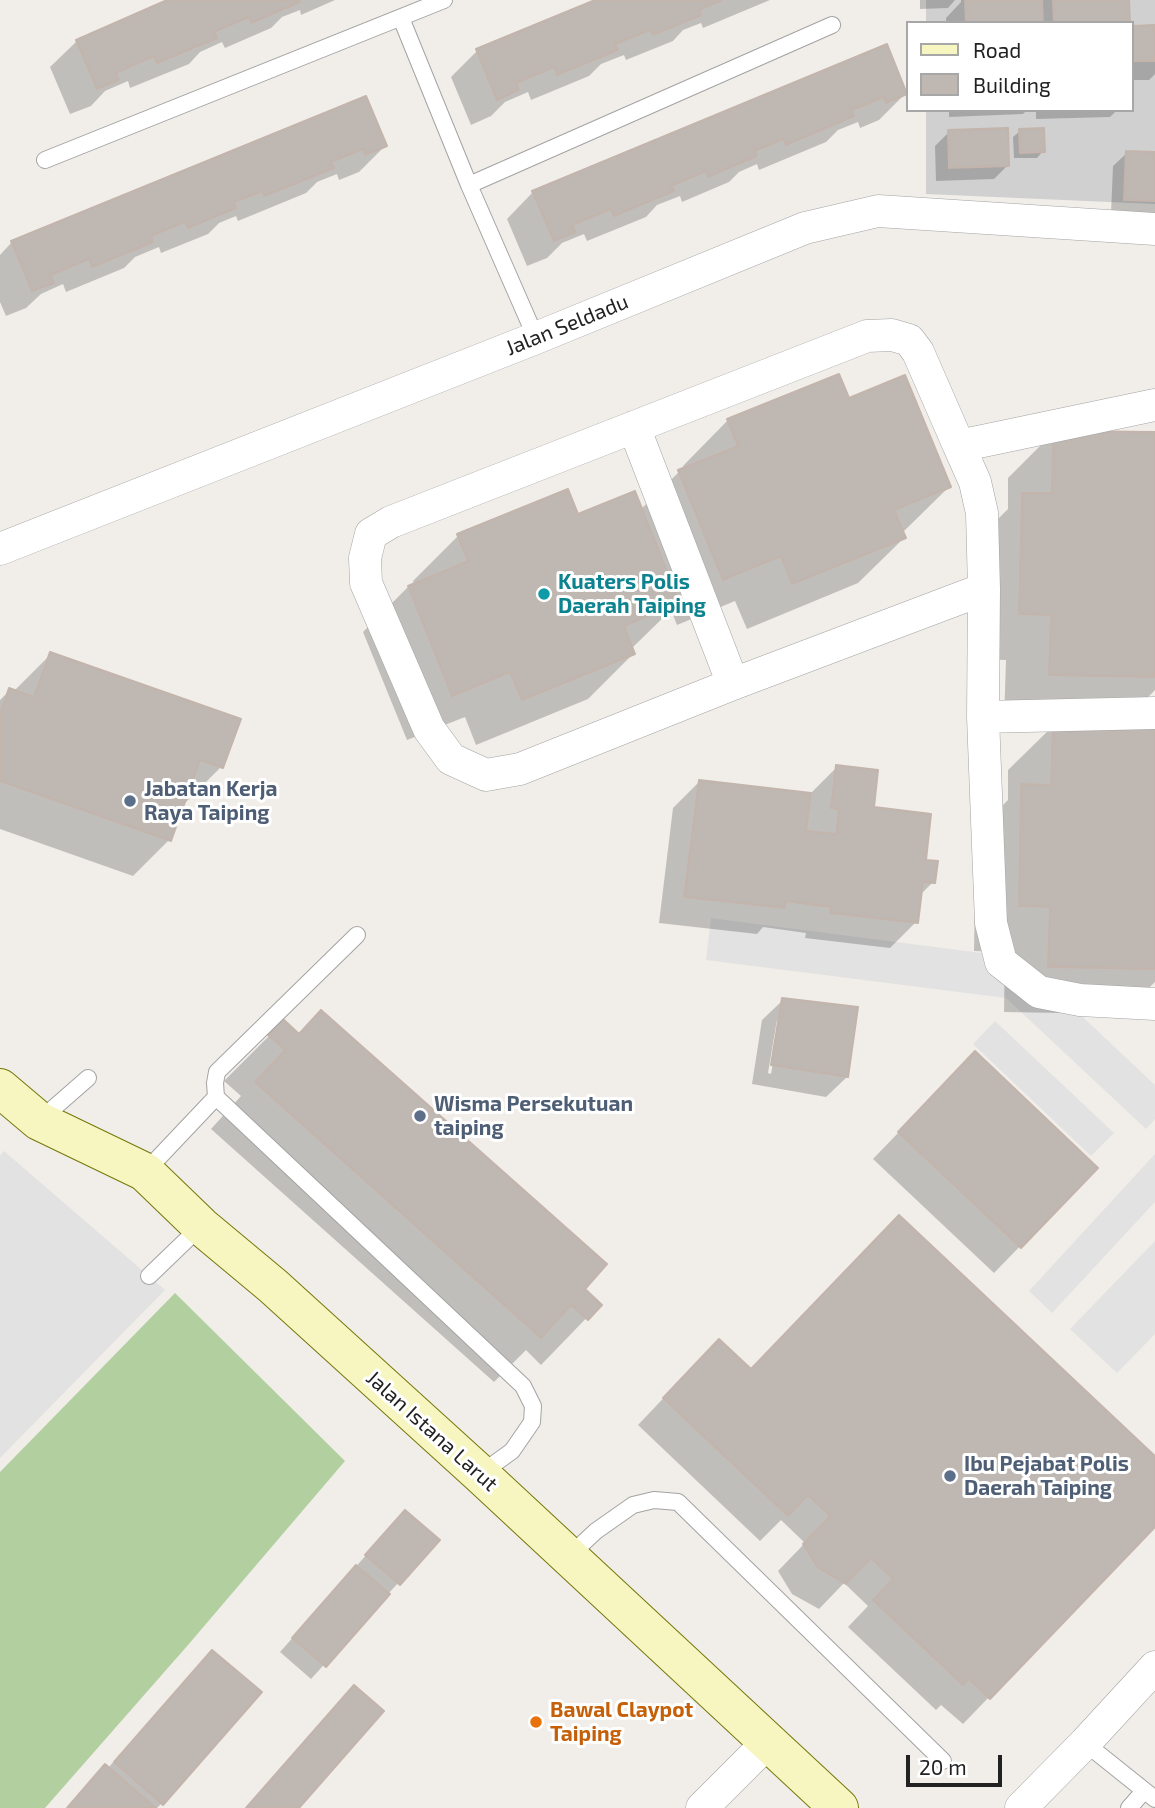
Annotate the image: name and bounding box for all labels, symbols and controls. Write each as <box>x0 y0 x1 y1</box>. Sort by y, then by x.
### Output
legend <box>906 21 1134 112</box>
text: Road <box>973 37 1021 62</box>
text: Building <box>973 72 1051 97</box>
street label: Jalan Seldadu <box>502 289 632 361</box>
place label: Kuaters Polis Daerah Taiping <box>558 569 706 619</box>
marker: Kuaters Polis Daerah Taiping <box>536 586 552 602</box>
place label: Jabatan Kerja Raya Taiping <box>144 776 278 826</box>
marker: Jabatan Kerja Raya Taiping <box>122 793 138 809</box>
place label: Wisma Persekutuan taiping <box>434 1091 633 1141</box>
marker: Wisma Persekutuan taiping <box>412 1108 428 1124</box>
street label: Jalan Istana Larut <box>361 1365 503 1497</box>
place label: Ibu Pejabat Polis Daerah Taiping <box>964 1451 1129 1501</box>
marker: Ibu Pejabat Polis Daerah Taiping <box>942 1468 958 1484</box>
place label: Bawal Claypot Taiping <box>550 1697 693 1747</box>
marker: Bawal Claypot Taiping <box>528 1714 544 1730</box>
scale bar <box>910 1742 1006 1786</box>
text: 20 m <box>919 1754 967 1779</box>

